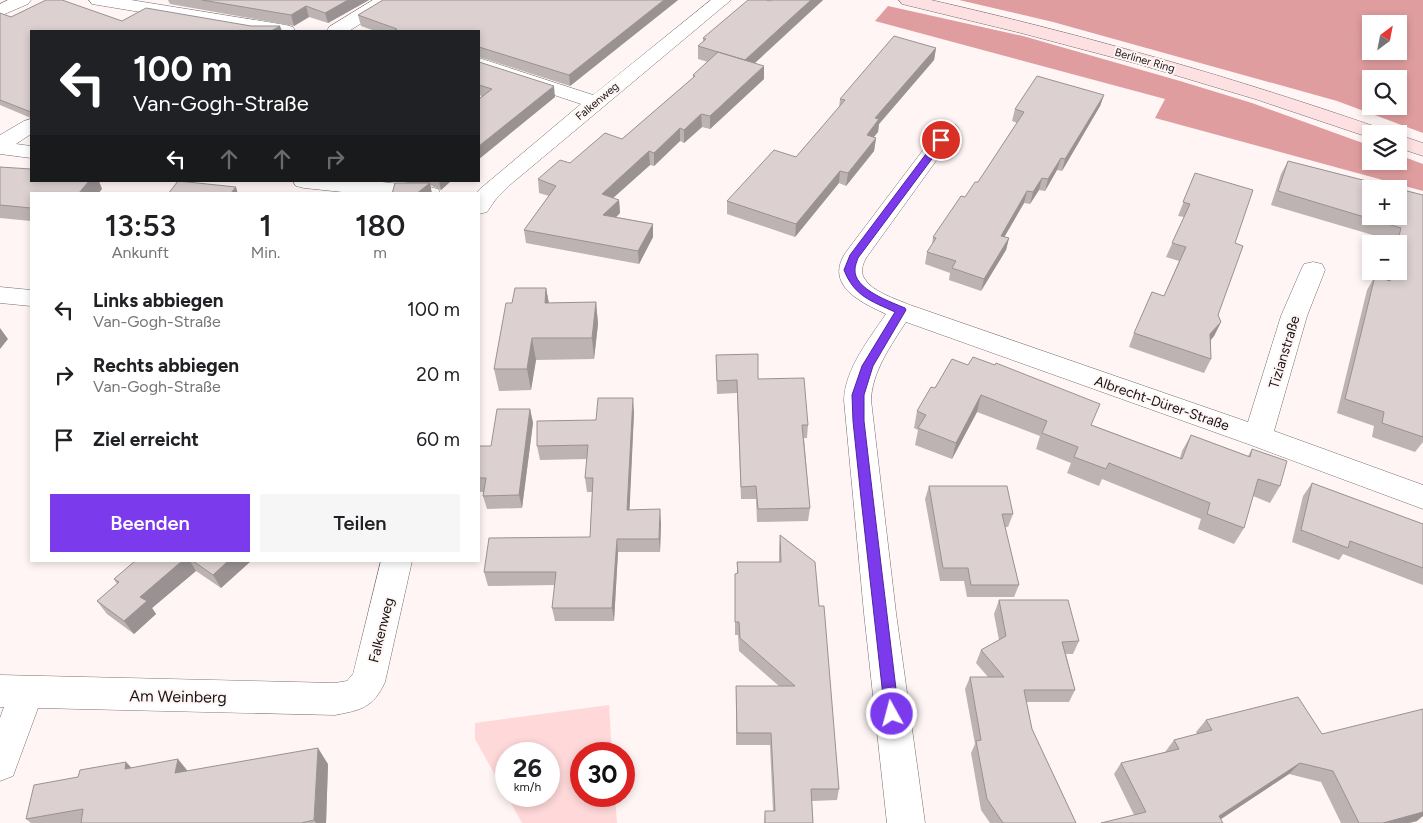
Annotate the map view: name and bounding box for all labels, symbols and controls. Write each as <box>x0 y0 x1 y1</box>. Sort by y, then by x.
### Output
north arrow <box>1362 15 1408 60</box>
map controls <box>1362 15 1407 280</box>
street label: Berliner Ring <box>1113 46 1176 75</box>
text: 100 m <box>133 48 232 90</box>
icon: left <box>50 50 115 115</box>
button: search <box>1362 70 1407 115</box>
street label: Falkenweg <box>573 80 621 123</box>
text: Van-Gogh-Straße <box>133 90 309 117</box>
pin <box>920 119 962 161</box>
button: layers <box>1362 125 1407 170</box>
icon: arrive <box>927 126 955 154</box>
icon: left <box>162 145 190 173</box>
icon: ahead <box>215 145 243 173</box>
icon: ahead <box>268 145 296 173</box>
icon: right <box>321 145 349 173</box>
button: + <box>1362 180 1407 225</box>
text: 13:53 <box>105 207 176 244</box>
text: 1 <box>259 207 272 244</box>
text: 180 <box>355 207 405 244</box>
button: − <box>1362 235 1407 280</box>
text: Ankunft <box>112 243 169 262</box>
text: Min. <box>251 243 280 262</box>
text: m <box>373 243 387 262</box>
text: Links abbiegen <box>93 289 224 312</box>
icon: left <box>50 296 78 324</box>
text: 100 m <box>407 298 460 321</box>
text: Van-Gogh-Straße <box>93 312 221 331</box>
street label: Tizianstraße <box>1265 313 1304 391</box>
text: Rechts abbiegen <box>93 354 239 377</box>
icon: right <box>50 361 78 389</box>
text: 20 m <box>416 363 460 386</box>
street label: Albrecht-Dürer-Straße <box>1092 372 1232 435</box>
text: Van-Gogh-Straße <box>93 377 221 396</box>
icon: arrive <box>50 426 78 454</box>
text: Ziel erreicht <box>93 428 199 451</box>
text: 60 m <box>416 428 460 451</box>
button: Beenden <box>50 494 250 552</box>
button: Teilen <box>260 494 460 552</box>
street label: Falkenweg <box>365 596 398 664</box>
street label: Am Weinberg <box>129 686 227 707</box>
position arrow <box>865 687 917 739</box>
speed limit sign: 30 <box>570 742 635 807</box>
text: 26 <box>513 753 542 783</box>
text: km/h <box>514 780 541 794</box>

